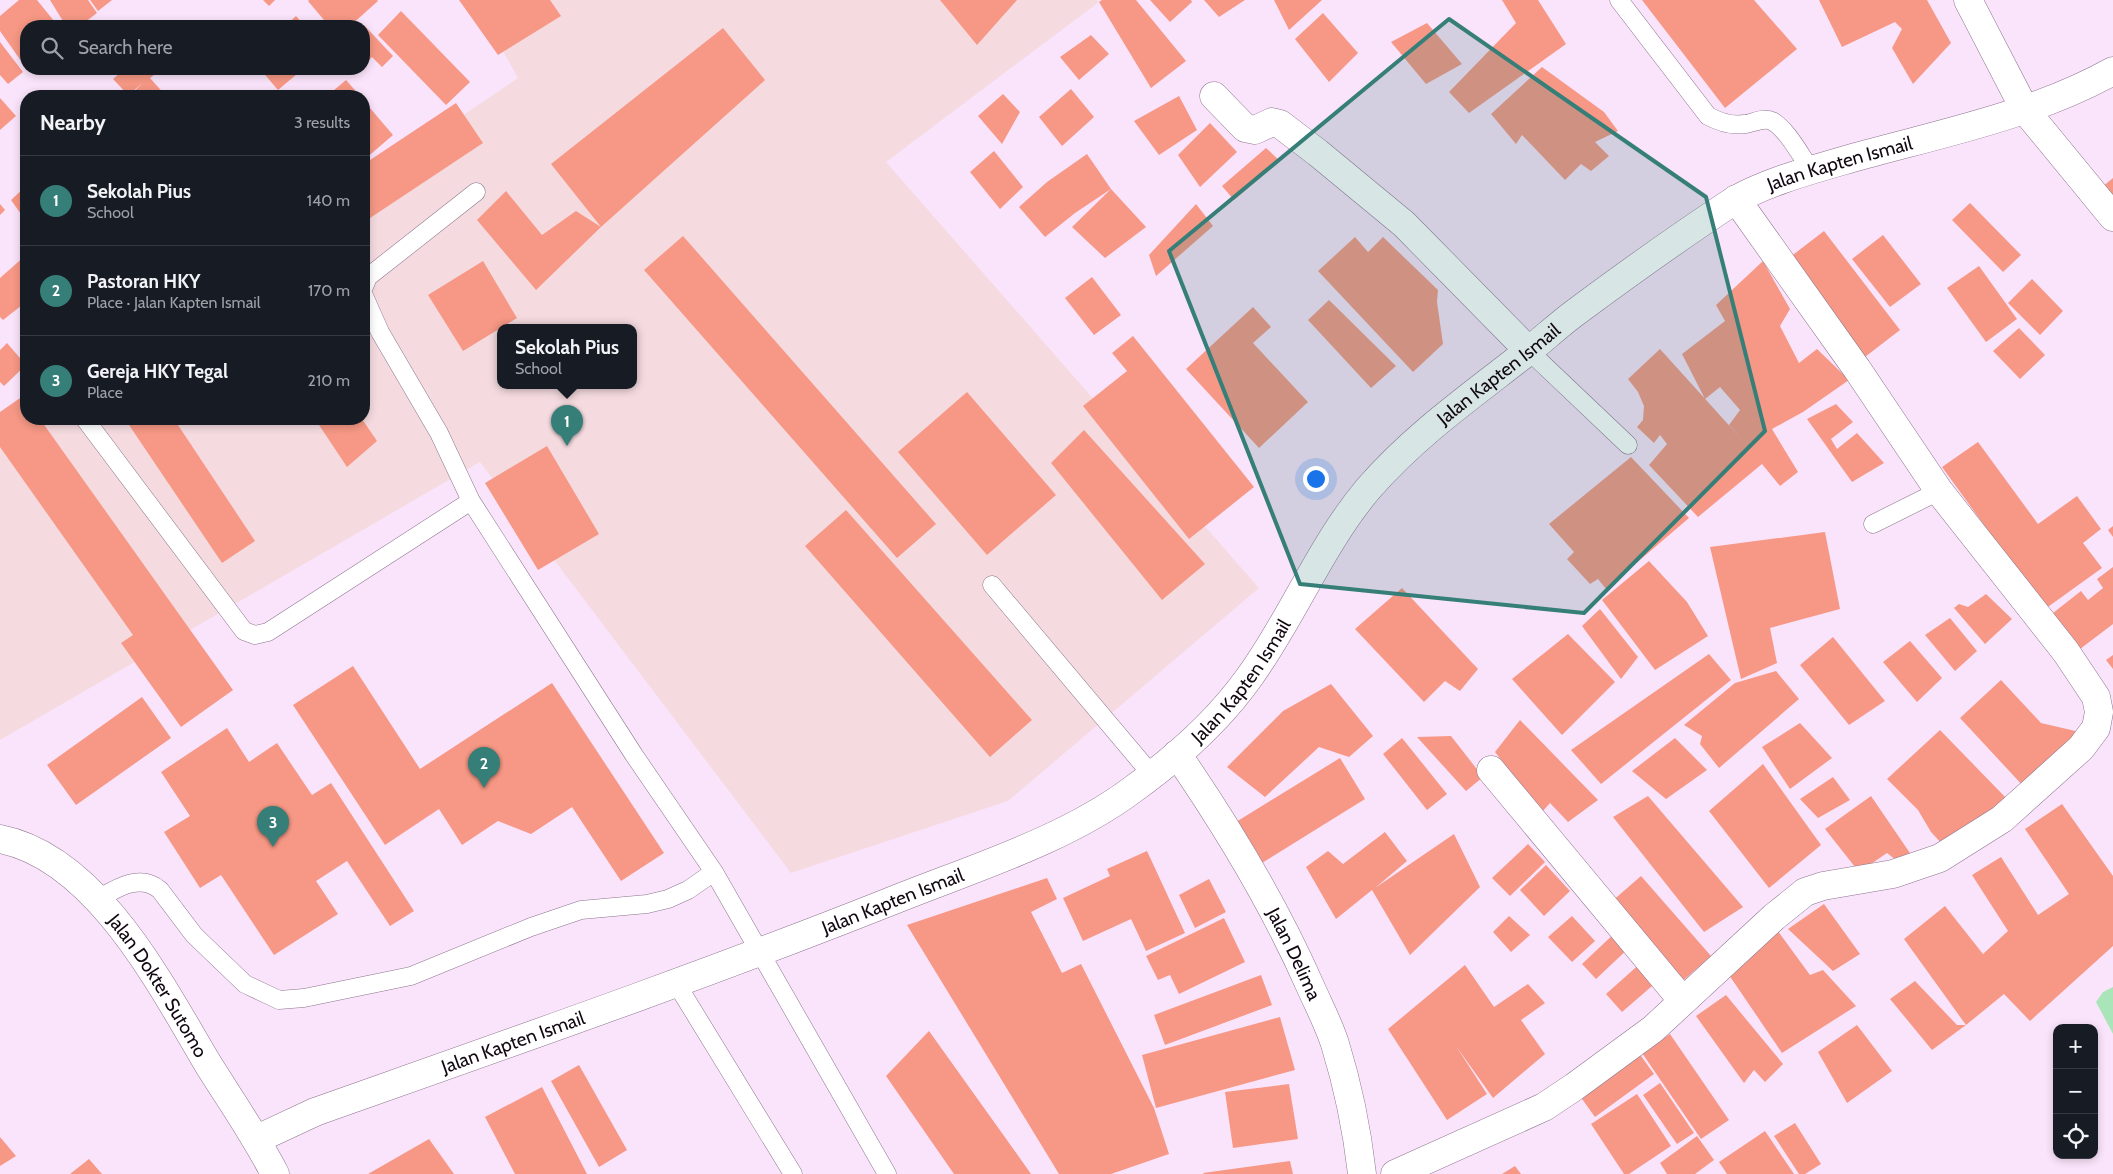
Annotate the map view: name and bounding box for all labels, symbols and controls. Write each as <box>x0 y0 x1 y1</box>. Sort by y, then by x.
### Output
search box <box>20 20 370 75</box>
icon: search <box>38 34 66 62</box>
text: Search here <box>78 36 172 59</box>
text: Nearby <box>40 110 106 135</box>
text: 3 results <box>294 113 350 132</box>
street label: Jalan Kapten Ismail <box>1763 131 1915 196</box>
text: Sekolah Pius <box>87 180 191 203</box>
text: 1 <box>53 191 59 210</box>
text: 140 m <box>307 191 350 210</box>
text: School <box>87 203 134 222</box>
text: Pastoran HKY <box>87 270 201 293</box>
text: 2 <box>52 281 60 300</box>
text: 170 m <box>308 281 350 300</box>
text: Place · Jalan Kapten Ismail <box>87 293 261 312</box>
street label: Jalan Kapten Ismail <box>1432 318 1565 430</box>
popup <box>497 324 637 389</box>
text: Sekolah Pius <box>515 336 619 359</box>
text: School <box>515 359 562 378</box>
text: Gereja HKY Tegal <box>87 360 228 383</box>
text: 3 <box>52 371 60 390</box>
text: 210 m <box>308 371 350 390</box>
text: Place <box>87 383 123 402</box>
pin: 1 <box>551 405 583 446</box>
your location <box>1303 466 1329 492</box>
street label: Jalan Kapten Ismail <box>1186 615 1296 749</box>
pin: 2 <box>468 747 500 788</box>
pin: 3 <box>257 806 289 847</box>
street label: Jalan Kapten Ismail <box>818 863 967 940</box>
street label: Jalan Delima <box>1261 903 1326 1004</box>
street label: Jalan Dokter Sutomo <box>102 908 212 1061</box>
street label: Jalan Kapten Ismail <box>437 1006 588 1079</box>
map controls <box>2053 1024 2098 1159</box>
button: + <box>2053 1024 2098 1069</box>
button: − <box>2053 1069 2098 1114</box>
button: locate <box>2053 1114 2098 1159</box>

